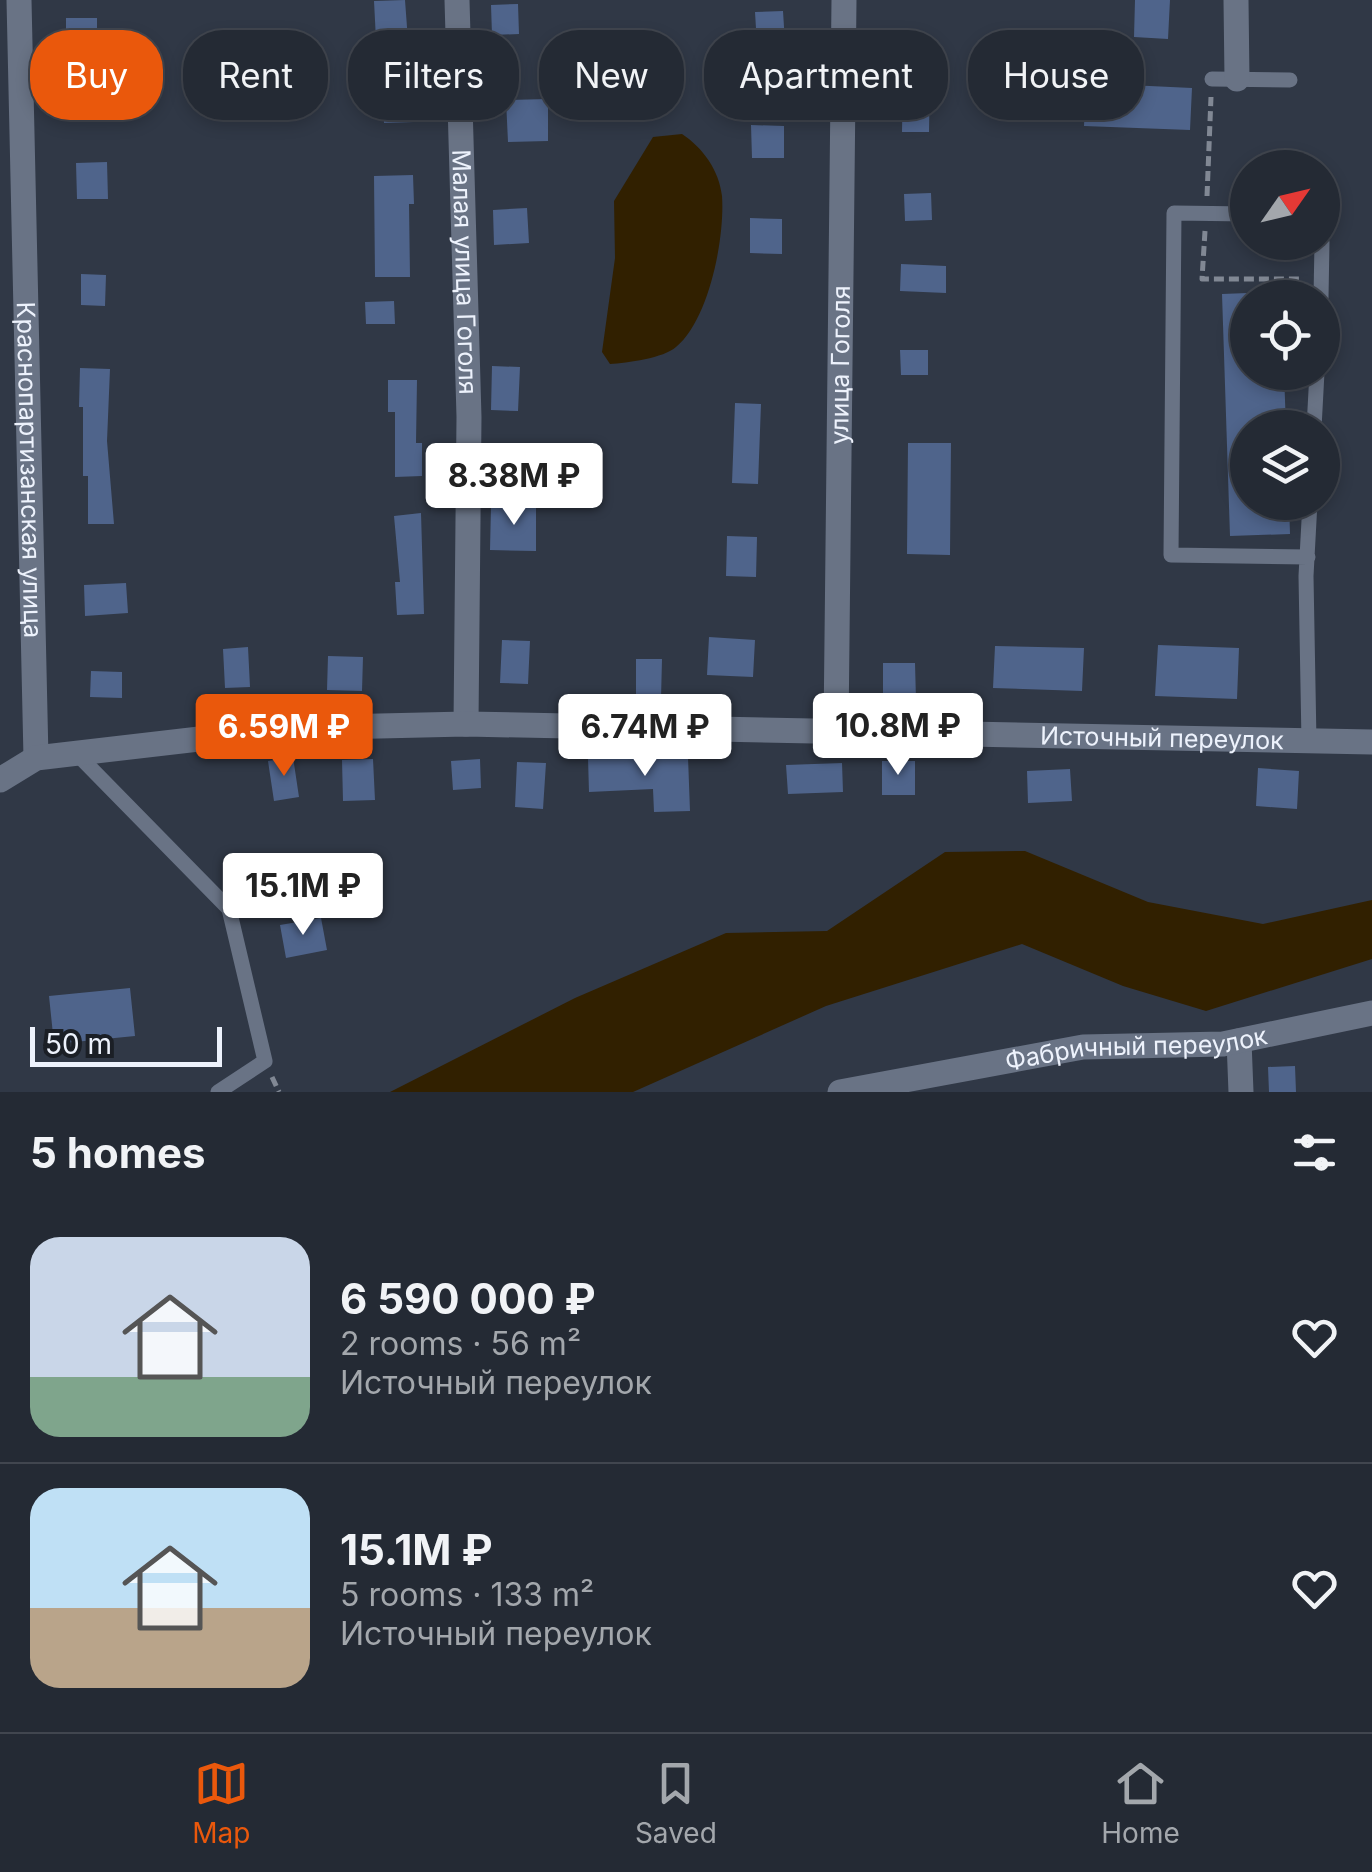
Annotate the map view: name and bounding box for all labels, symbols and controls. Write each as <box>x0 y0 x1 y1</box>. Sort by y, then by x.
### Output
chip: Buy <box>30 30 163 120</box>
chip: Rent <box>183 30 328 120</box>
chip: Filters <box>348 30 519 120</box>
chip: New <box>539 30 684 120</box>
chip: Apartment <box>704 30 948 120</box>
chip: House <box>968 30 1144 120</box>
street label: Малая улица Гоголя <box>446 149 483 395</box>
north arrow <box>1230 150 1340 260</box>
map controls <box>1230 150 1340 520</box>
button: locate <box>1230 280 1340 390</box>
street label: улица Гоголя <box>824 285 856 445</box>
street label: Краснопартизанская улица <box>11 301 48 638</box>
button: layers <box>1230 410 1340 520</box>
pin: 8.38M ₽ <box>422 443 606 528</box>
text: 8.38M ₽ <box>448 456 580 495</box>
pin: 10.8M ₽ <box>806 693 990 778</box>
pin: 6.59M ₽ <box>192 694 376 779</box>
pin: 6.74M ₽ <box>553 694 737 779</box>
text: 10.8M ₽ <box>835 706 961 745</box>
text: 6.59M ₽ <box>218 707 350 746</box>
text: 6.74M ₽ <box>580 707 710 746</box>
street label: Источный переулок <box>1040 720 1284 755</box>
pin: 15.1M ₽ <box>211 853 395 938</box>
text: 15.1M ₽ <box>245 866 361 905</box>
street label: Фабричный переулок <box>1003 1020 1270 1076</box>
scale bar <box>30 1022 222 1066</box>
text: 50 m <box>45 1027 112 1061</box>
icon: filters <box>1287 1125 1342 1180</box>
text: 5 homes <box>30 1127 206 1178</box>
text: 6 590 000 ₽ <box>340 1273 596 1324</box>
icon: home <box>110 1277 230 1397</box>
icon: heart <box>1287 1310 1342 1365</box>
text: 2 rooms · 56 m² <box>340 1324 581 1363</box>
text: Источный переулок <box>340 1363 652 1402</box>
text: 15.1M ₽ <box>340 1524 493 1575</box>
icon: home <box>110 1528 230 1648</box>
icon: heart <box>1287 1561 1342 1616</box>
text: 5 rooms · 133 m² <box>340 1575 594 1614</box>
text: Источный переулок <box>340 1614 652 1653</box>
tab: Map <box>192 1756 250 1850</box>
tab: Saved <box>635 1756 717 1850</box>
tab: Home <box>1101 1756 1180 1850</box>

